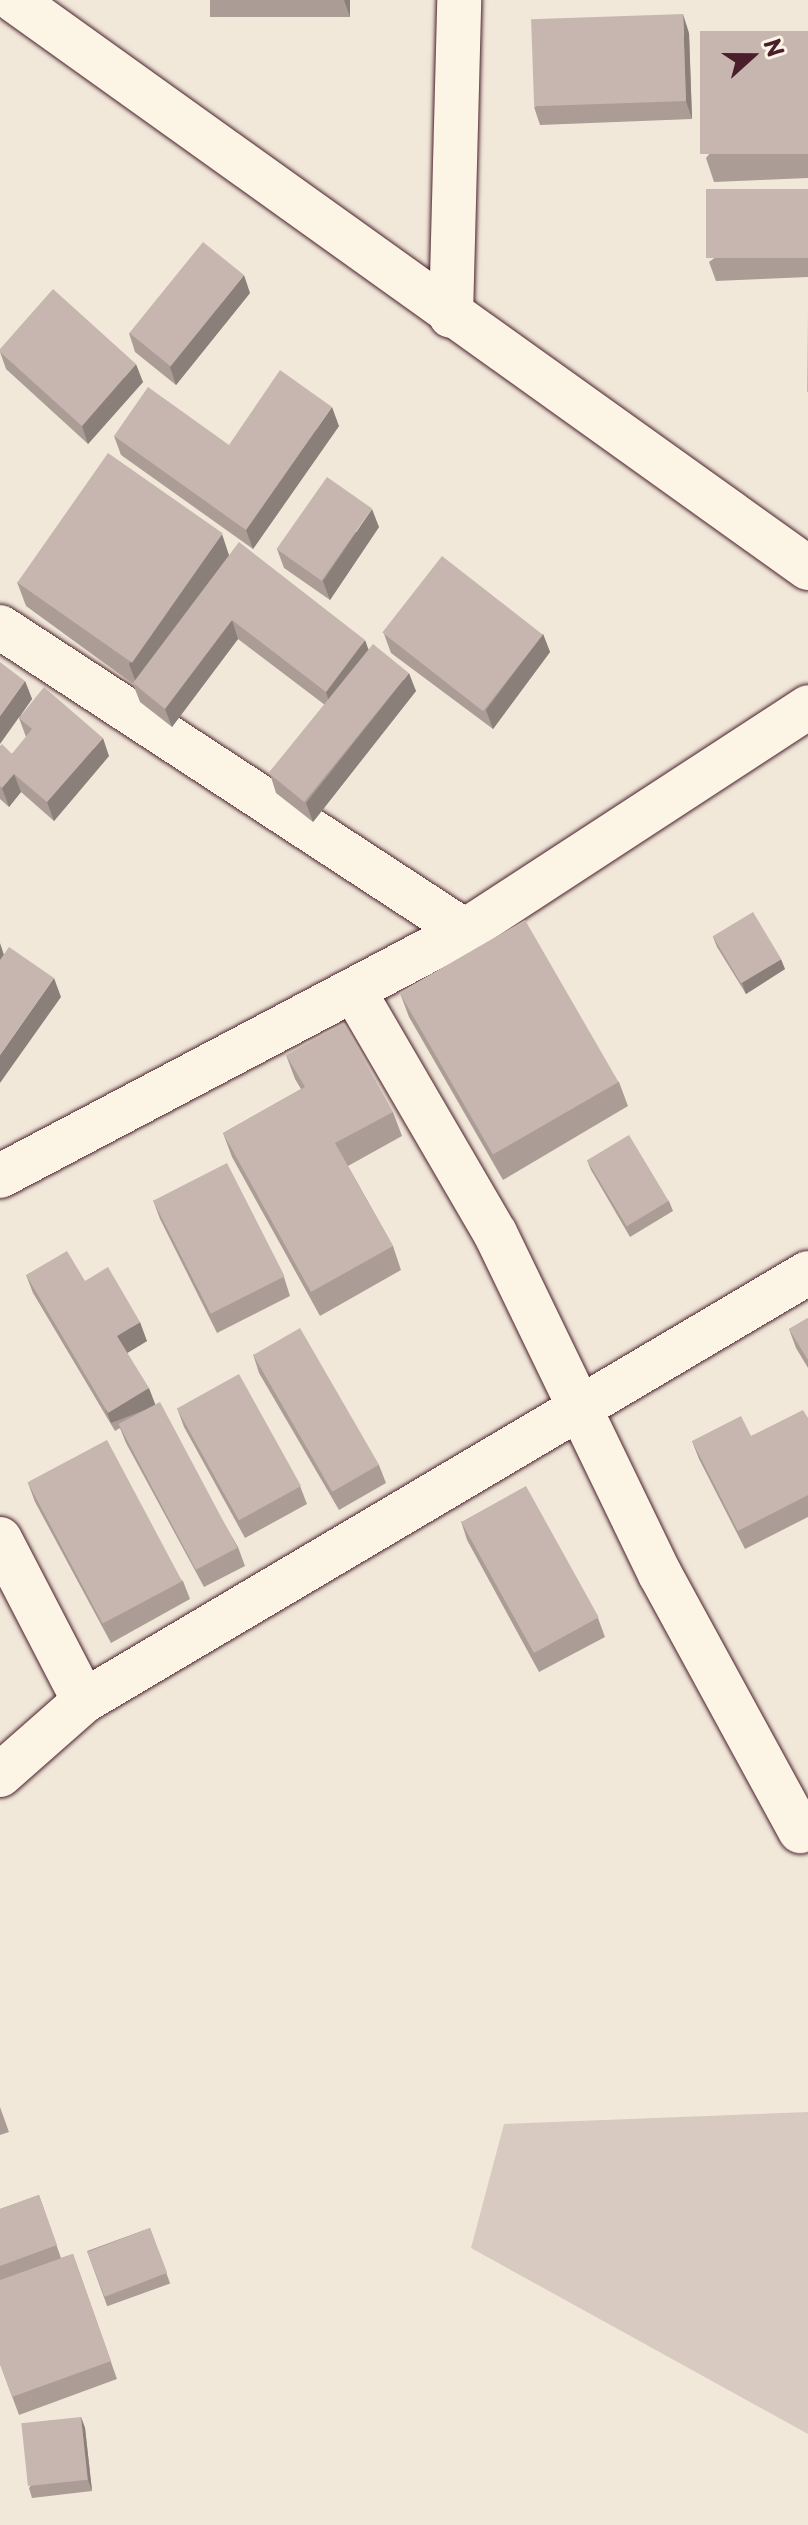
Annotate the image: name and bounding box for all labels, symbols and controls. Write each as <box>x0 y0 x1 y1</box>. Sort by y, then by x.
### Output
north arrow <box>712 16 792 96</box>
text: N <box>756 33 793 61</box>

